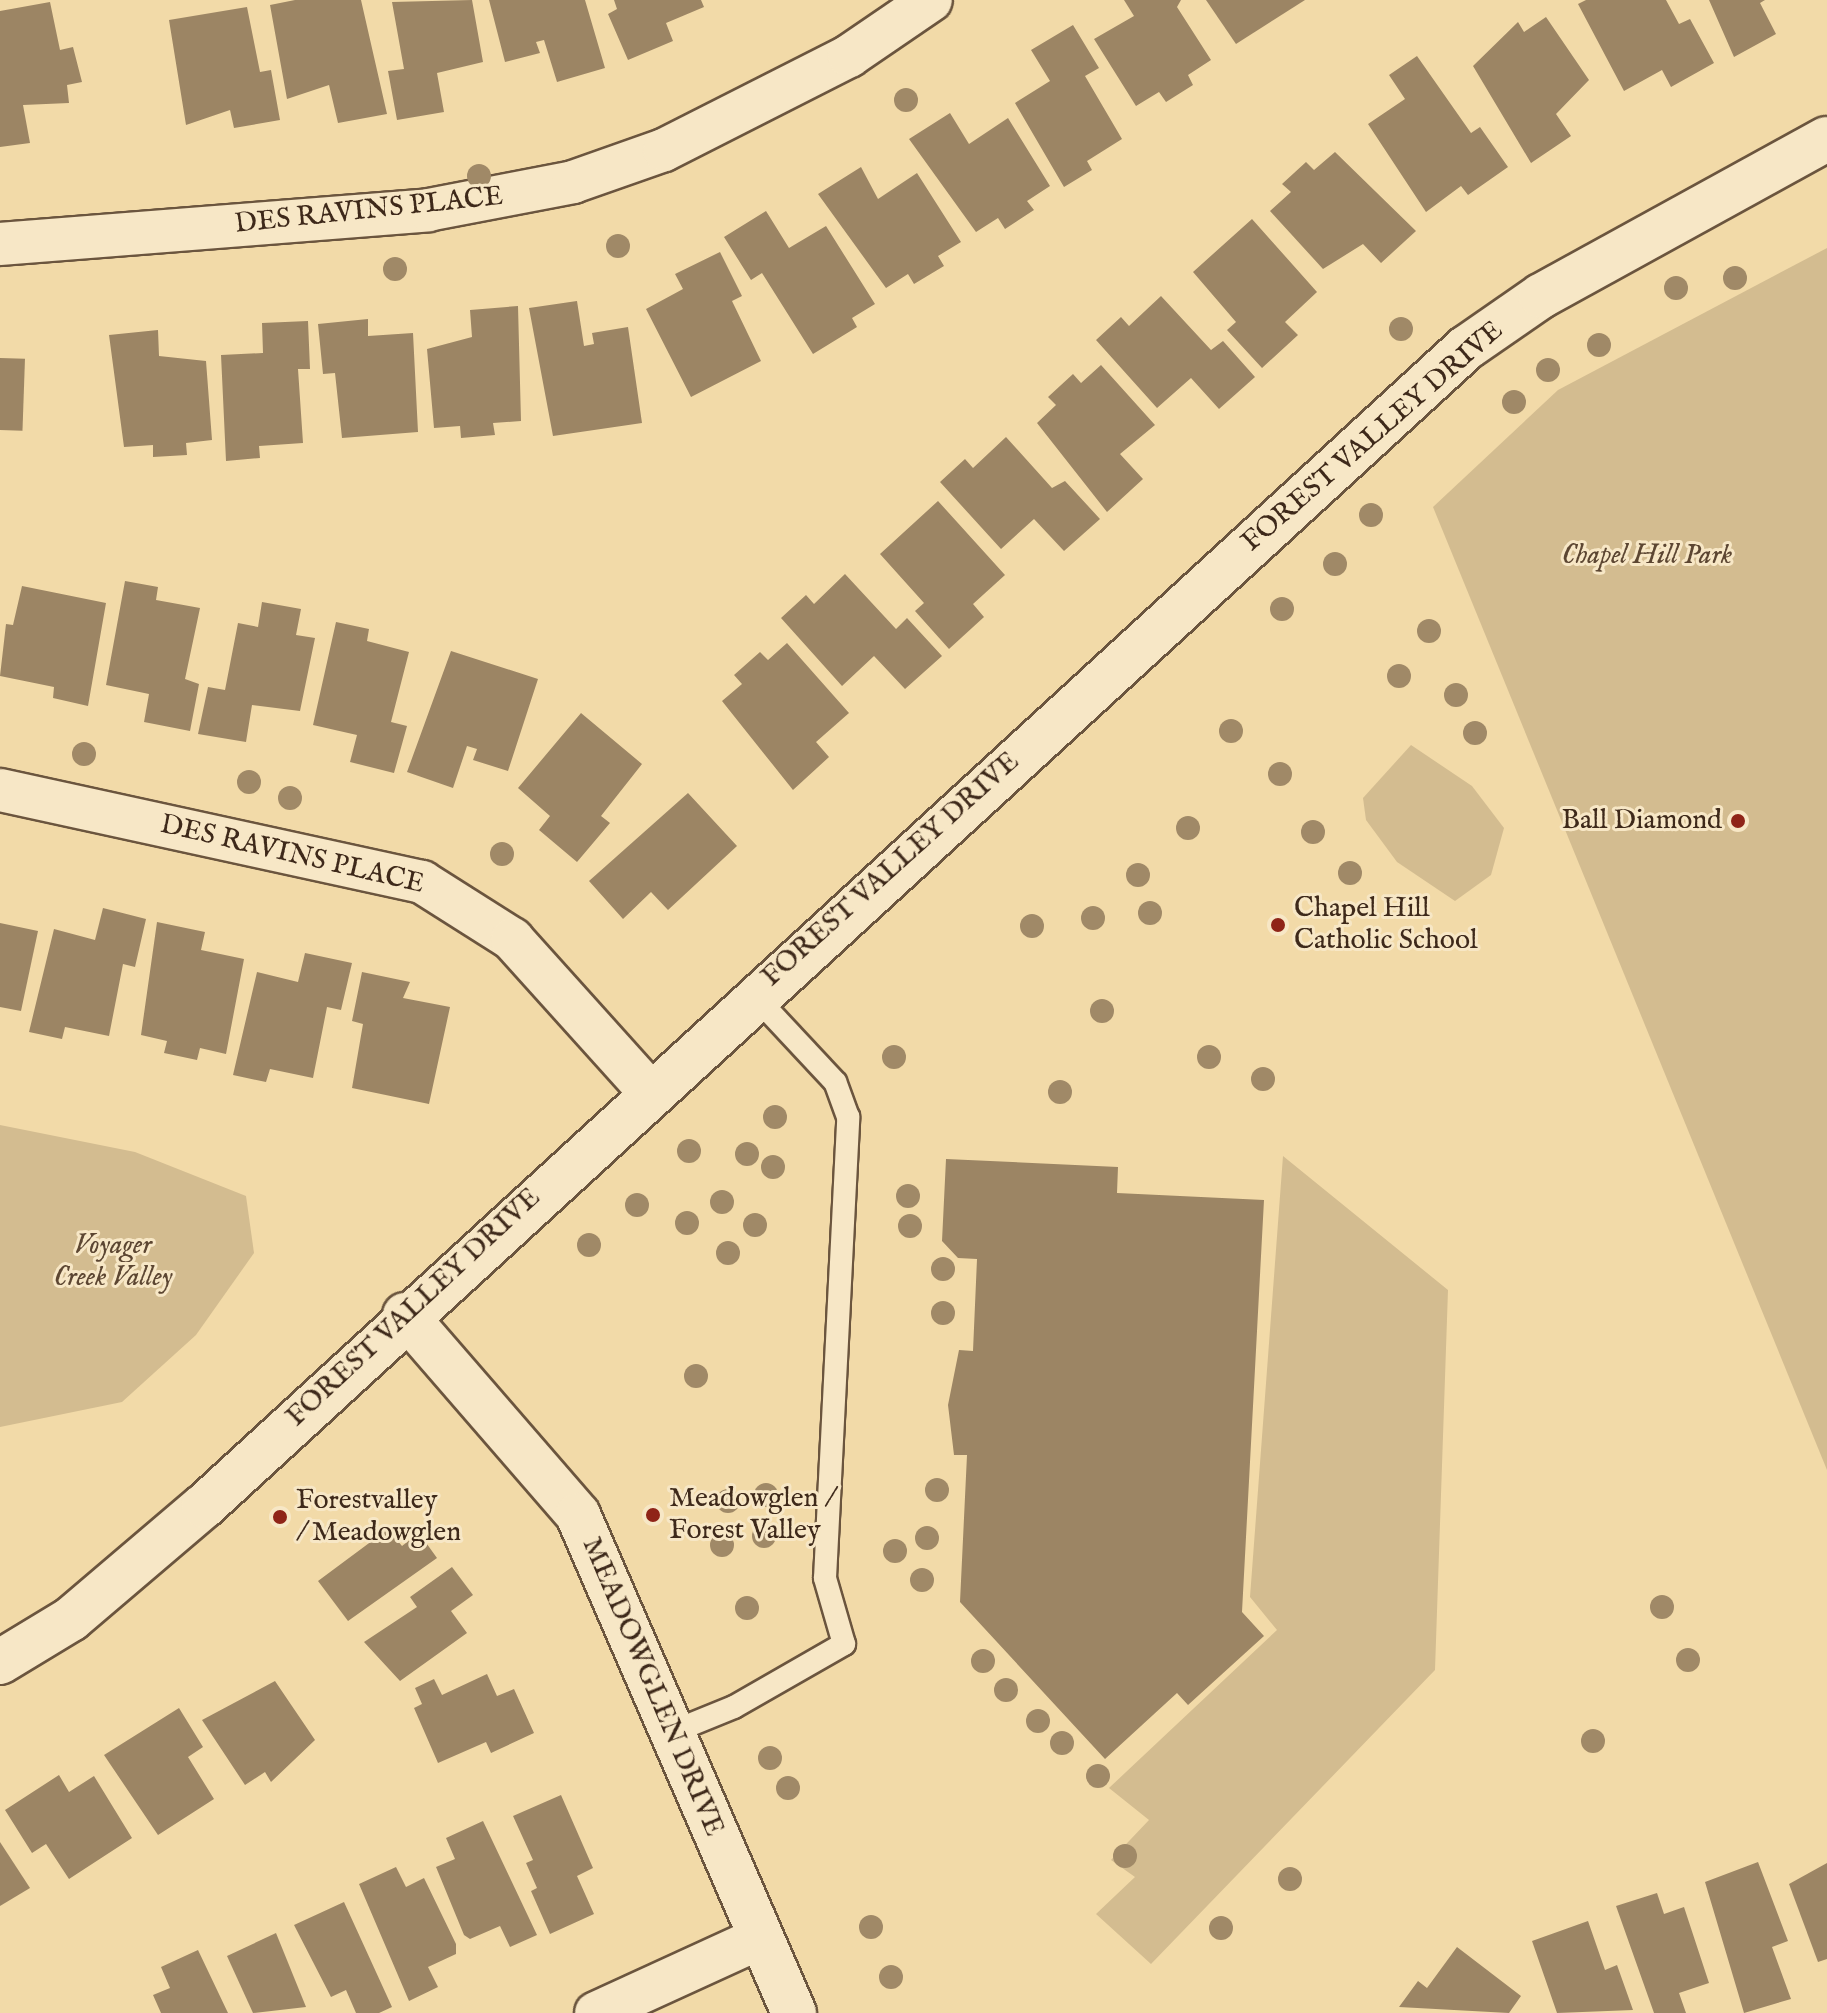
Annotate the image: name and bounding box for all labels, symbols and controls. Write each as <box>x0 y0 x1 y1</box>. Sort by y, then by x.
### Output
street label: DES RAVINS PLACE <box>233 180 505 242</box>
street label: FOREST VALLEY DRIVE <box>1236 314 1510 560</box>
park label: Chapel Hill Park <box>1562 539 1732 573</box>
street label: FOREST VALLEY DRIVE <box>755 745 1027 995</box>
place label: Ball Diamond <box>1561 804 1722 838</box>
street label: DES RAVINS PLACE <box>157 808 427 902</box>
marker: Ball Diamond <box>1729 812 1747 830</box>
place label: Chapel Hill Catholic School <box>1294 892 1478 958</box>
marker: Chapel Hill Catholic School <box>1269 916 1287 934</box>
street label: FOREST VALLEY DRIVE <box>280 1181 548 1435</box>
park label: Voyager Creek Valley <box>54 1229 172 1295</box>
place label: Meadowglen / Forest Valley <box>669 1482 834 1548</box>
place label: Forestvalley / Meadowglen <box>296 1484 461 1550</box>
marker: Meadowglen / Forest Valley <box>644 1506 662 1524</box>
marker: Forestvalley / Meadowglen <box>271 1508 289 1526</box>
street label: MEADOWGLEN DRIVE <box>574 1533 730 1841</box>

